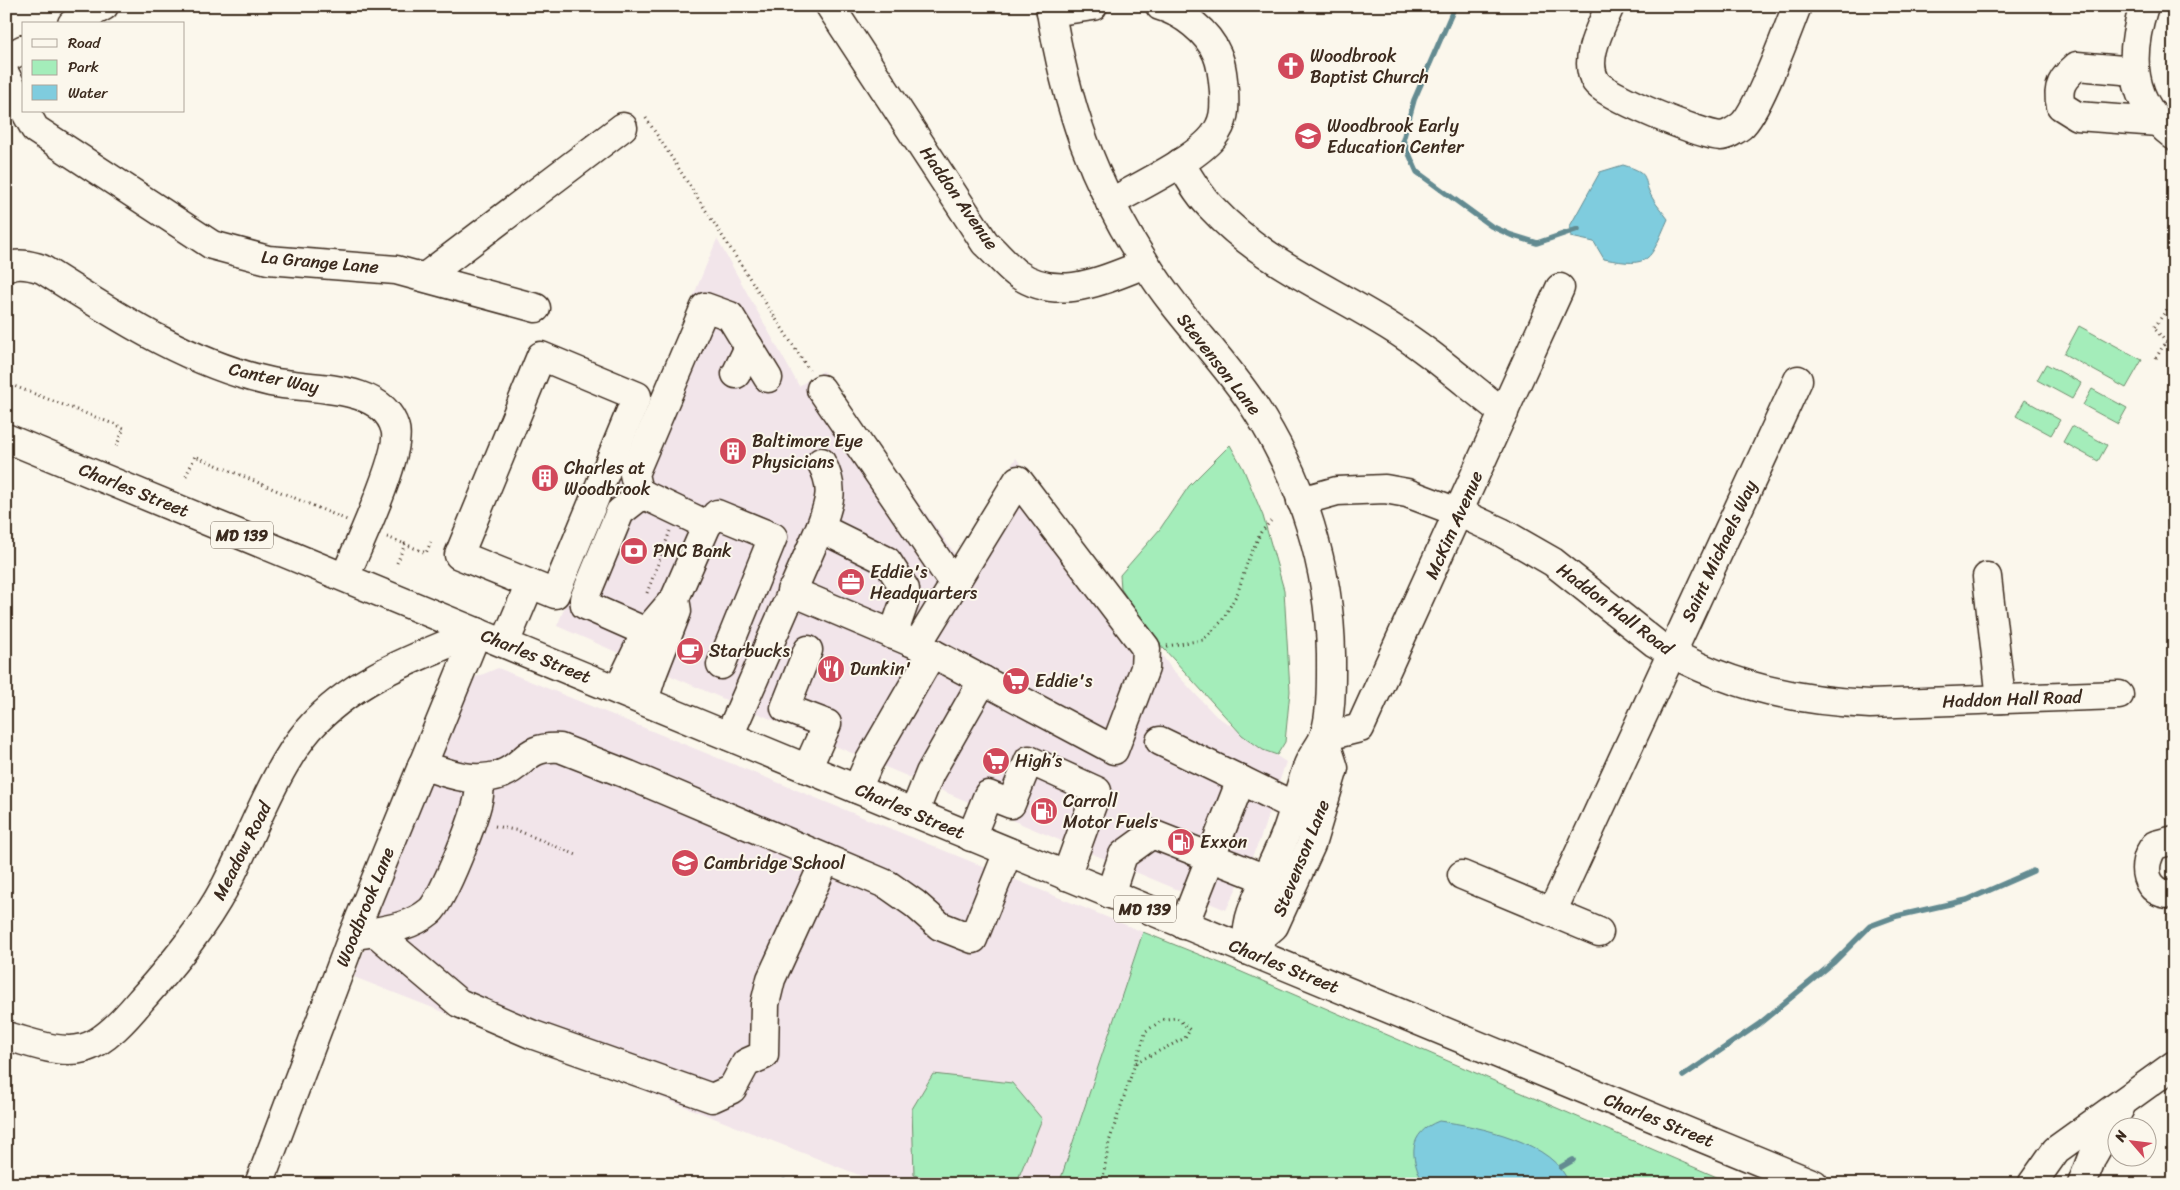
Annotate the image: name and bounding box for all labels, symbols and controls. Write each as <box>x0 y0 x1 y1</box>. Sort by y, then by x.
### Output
legend <box>22 22 185 112</box>
text: Road <box>68 30 101 56</box>
place label: Woodbrook Baptist Church <box>1310 40 1429 93</box>
church icon: Woodbrook Baptist Church <box>1276 51 1306 81</box>
text: Park <box>68 54 99 80</box>
text: Water <box>68 80 108 106</box>
place label: Woodbrook Early Education Center <box>1327 110 1465 163</box>
school or university icon: Woodbrook Early Education Center <box>1293 121 1323 151</box>
street label: Haddon Avenue <box>911 139 1007 257</box>
street label: La Grange Lane <box>260 241 380 283</box>
street label: Stevenson Lane <box>1168 305 1270 423</box>
street label: Canter Way <box>226 353 323 403</box>
place label: Baltimore Eye Physicians <box>752 425 863 478</box>
building icon: Baltimore Eye Physicians <box>718 436 748 466</box>
place label: Charles at Woodbrook <box>564 452 651 505</box>
street label: Charles Street <box>74 453 194 527</box>
building icon: Charles at Woodbrook <box>530 463 560 493</box>
street label: McKim Avenue <box>1416 465 1492 585</box>
street label: Saint Michaels Way <box>1672 474 1766 628</box>
road number: MD 139 <box>211 522 273 548</box>
place label: PNC Bank <box>653 535 732 567</box>
bank icon: PNC Bank <box>619 536 649 566</box>
street label: Haddon Hall Road <box>1550 554 1682 665</box>
place label: Eddie's Headquarters <box>870 556 978 609</box>
office icon: Eddie's Headquarters <box>836 567 866 597</box>
street label: Charles Street <box>476 619 596 693</box>
place label: Starbucks <box>709 635 790 667</box>
cafe icon: Starbucks <box>675 636 705 666</box>
place label: Dunkin' <box>850 653 911 685</box>
restaurant icon: Dunkin' <box>816 654 846 684</box>
place label: Eddie's <box>1035 665 1093 697</box>
supermarket icon: Eddie's <box>1001 666 1031 696</box>
street label: Haddon Hall Road <box>1942 681 2084 717</box>
place label: High’s <box>1015 745 1063 777</box>
supermarket icon: High’s <box>981 746 1011 776</box>
street label: Charles Street <box>850 773 970 849</box>
place label: Carroll Motor Fuels <box>1063 785 1159 838</box>
street label: Meadow Road <box>203 795 281 906</box>
street label: Stevenson Lane <box>1263 795 1339 921</box>
fuel station icon: Carroll Motor Fuels <box>1029 796 1059 826</box>
place label: Exxon <box>1200 826 1248 858</box>
fuel station icon: Exxon <box>1166 827 1196 857</box>
street label: Woodbrook Lane <box>326 842 404 972</box>
place label: Cambridge School <box>704 847 846 879</box>
school or university icon: Cambridge School <box>670 848 700 878</box>
road number: MD 139 <box>1114 896 1176 922</box>
street label: Charles Street <box>1224 929 1344 1003</box>
street label: Charles Street <box>1599 1083 1719 1157</box>
north arrow <box>2108 1118 2158 1168</box>
text: N <box>2107 1126 2134 1147</box>

